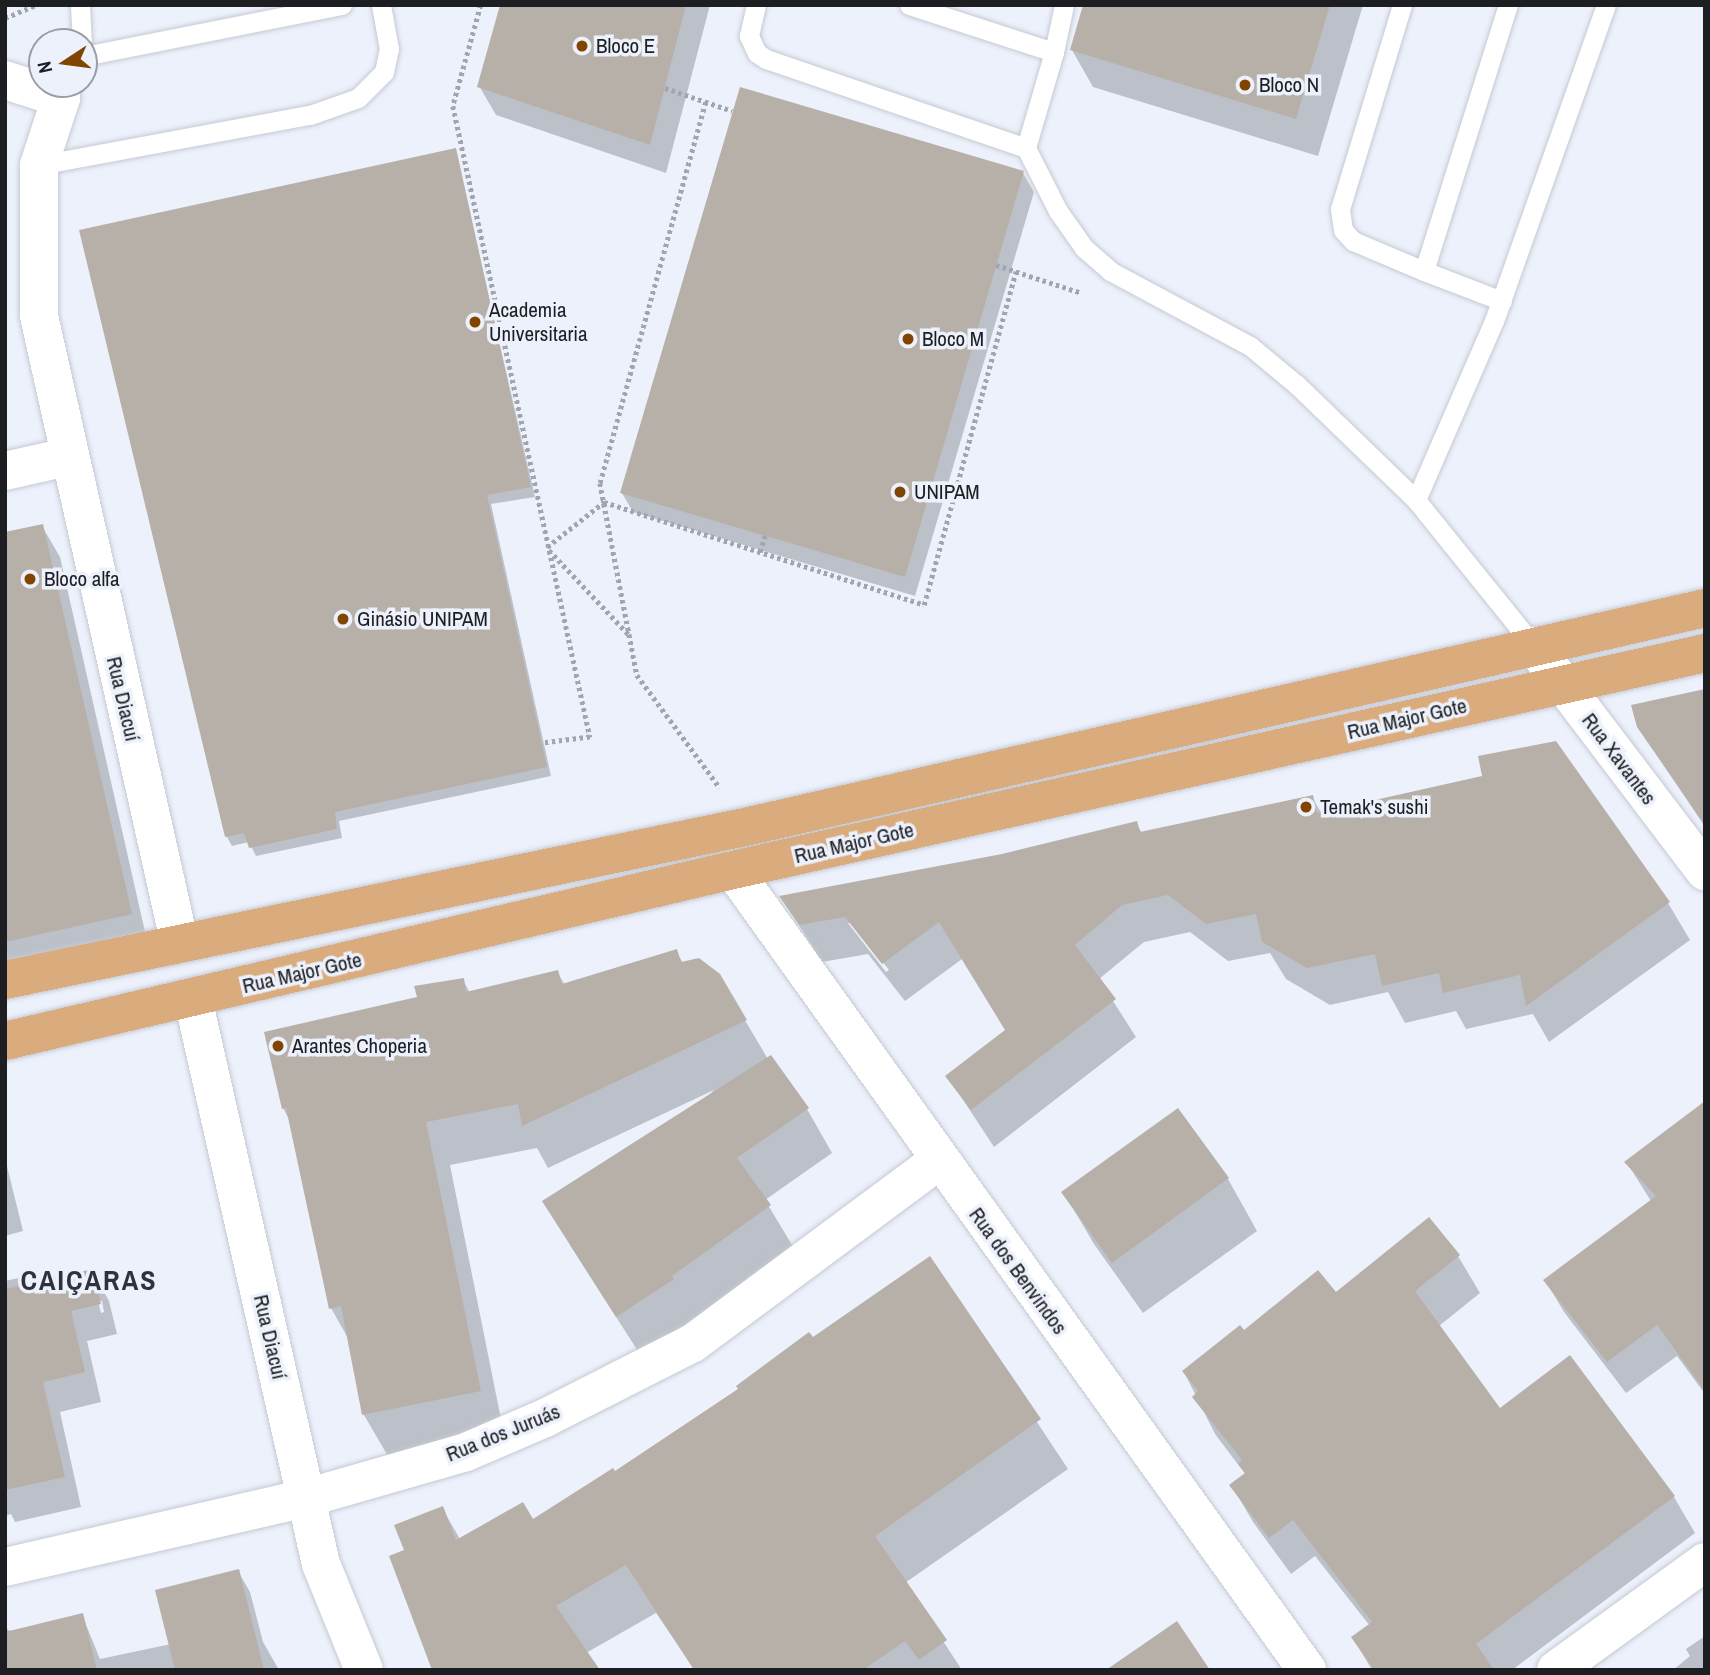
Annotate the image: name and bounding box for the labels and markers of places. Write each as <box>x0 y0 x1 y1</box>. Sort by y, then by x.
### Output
place label: Bloco E <box>596 33 655 59</box>
marker: Bloco E <box>574 38 590 54</box>
place label: Bloco N <box>1259 72 1319 98</box>
marker: Bloco N <box>1237 77 1253 93</box>
place label: Academia Universitaria <box>489 297 588 347</box>
marker: Academia Universitaria <box>467 314 483 330</box>
place label: Bloco M <box>922 326 984 352</box>
marker: Bloco M <box>900 331 916 347</box>
place label: UNIPAM <box>914 479 980 505</box>
marker: UNIPAM <box>892 484 908 500</box>
place label: Bloco alfa <box>44 566 120 592</box>
marker: Bloco alfa <box>22 571 38 587</box>
place label: Ginásio UNIPAM <box>357 606 488 632</box>
marker: Ginásio UNIPAM <box>335 611 351 627</box>
place label: Temak's sushi <box>1320 794 1429 820</box>
marker: Temak's sushi <box>1298 799 1314 815</box>
place label: Arantes Choperia <box>292 1033 427 1059</box>
marker: Arantes Choperia <box>270 1038 286 1054</box>

